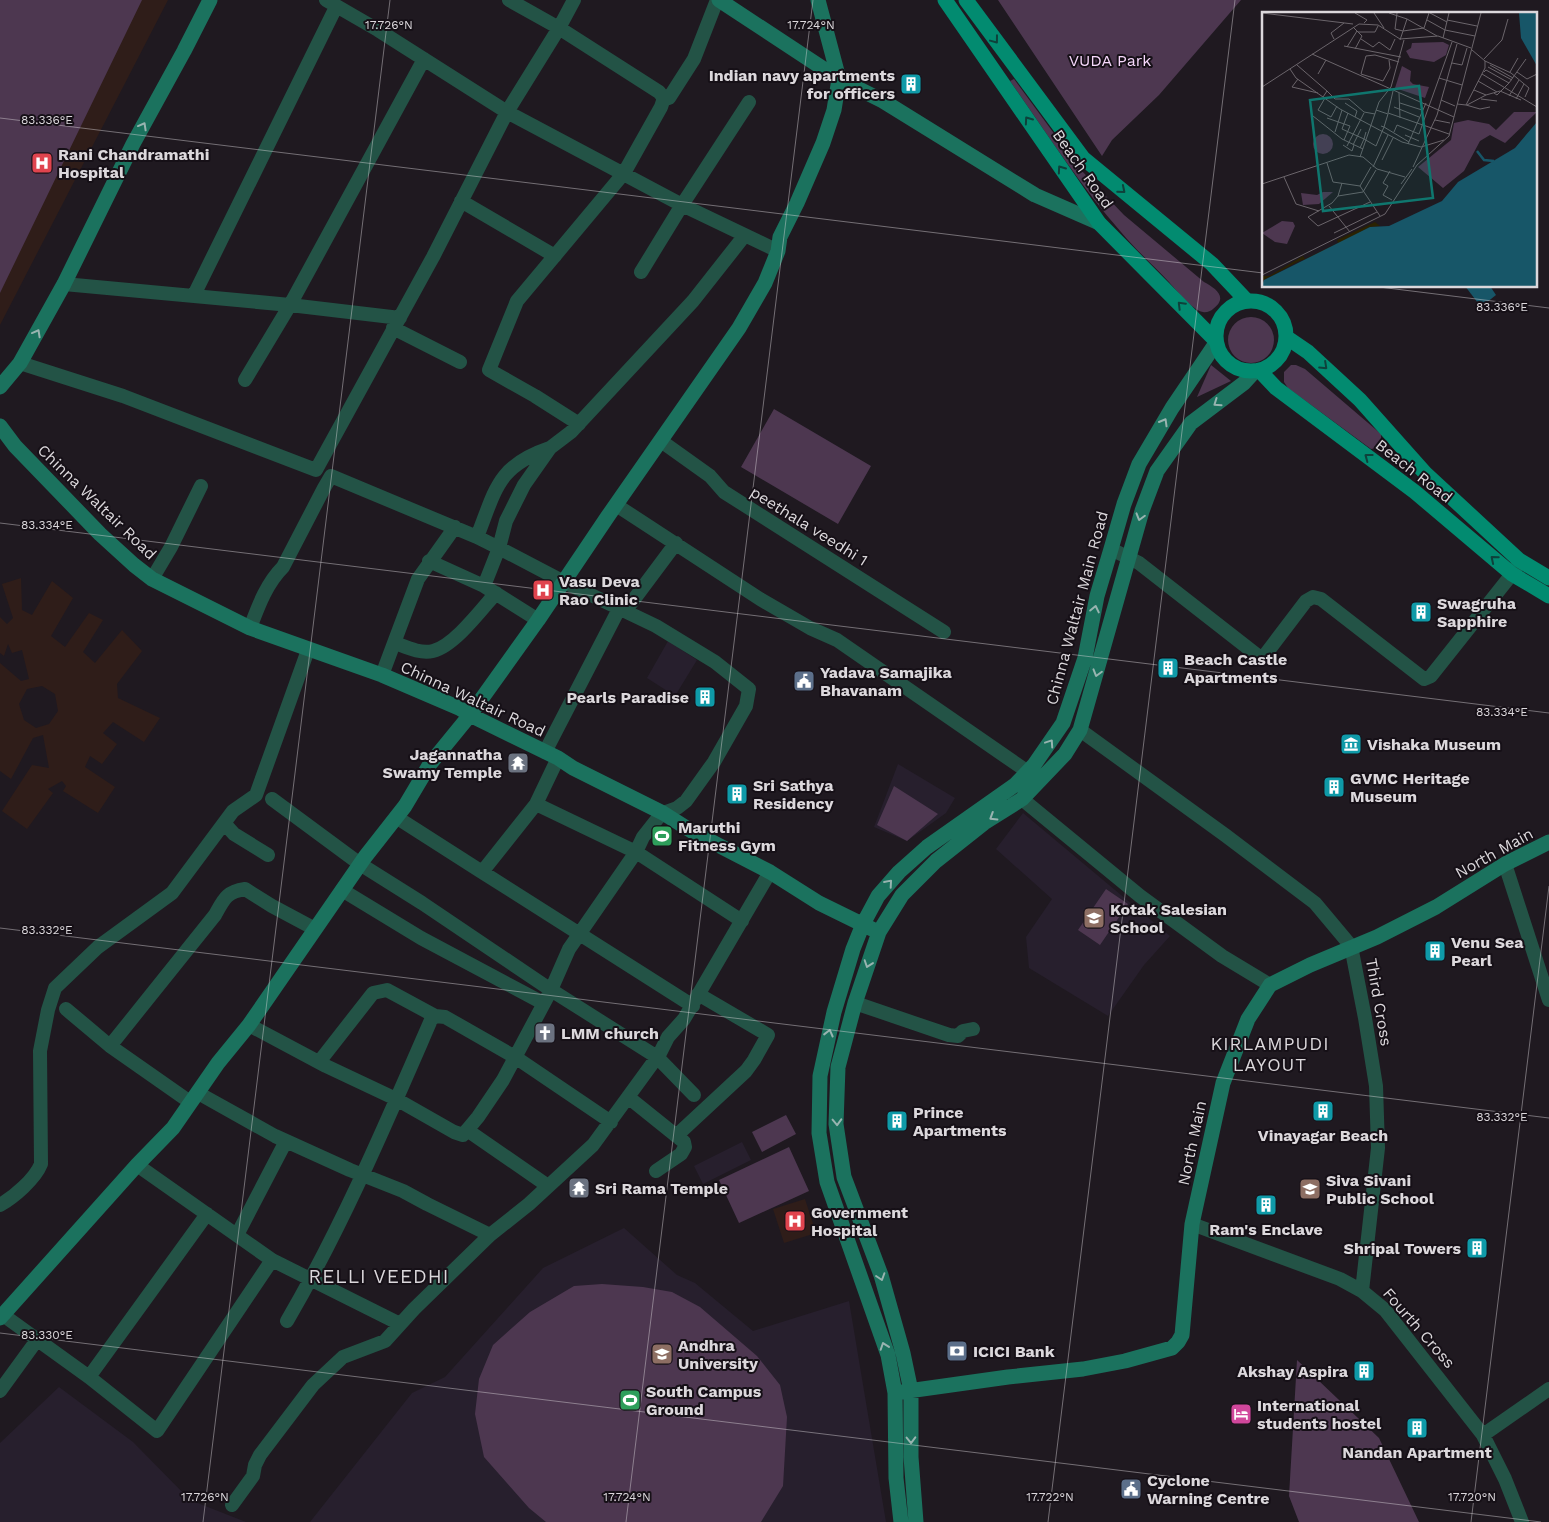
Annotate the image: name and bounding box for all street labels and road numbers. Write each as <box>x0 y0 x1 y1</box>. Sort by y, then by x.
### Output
street label: Beach Road <box>1049 126 1117 212</box>
street label: Beach Road <box>1372 435 1456 507</box>
street label: Chinna Waltair Road <box>34 440 160 564</box>
street label: peethala veedhi 1 <box>747 482 871 570</box>
street label: Chinna Waltair Main Road <box>1042 509 1112 707</box>
street label: Chinna Waltair Road <box>397 657 549 741</box>
street label: North Main <box>1452 824 1536 882</box>
street label: Third Cross <box>1362 957 1396 1047</box>
street label: North Main <box>1174 1099 1210 1187</box>
street label: Fourth Cross <box>1379 1284 1459 1372</box>

